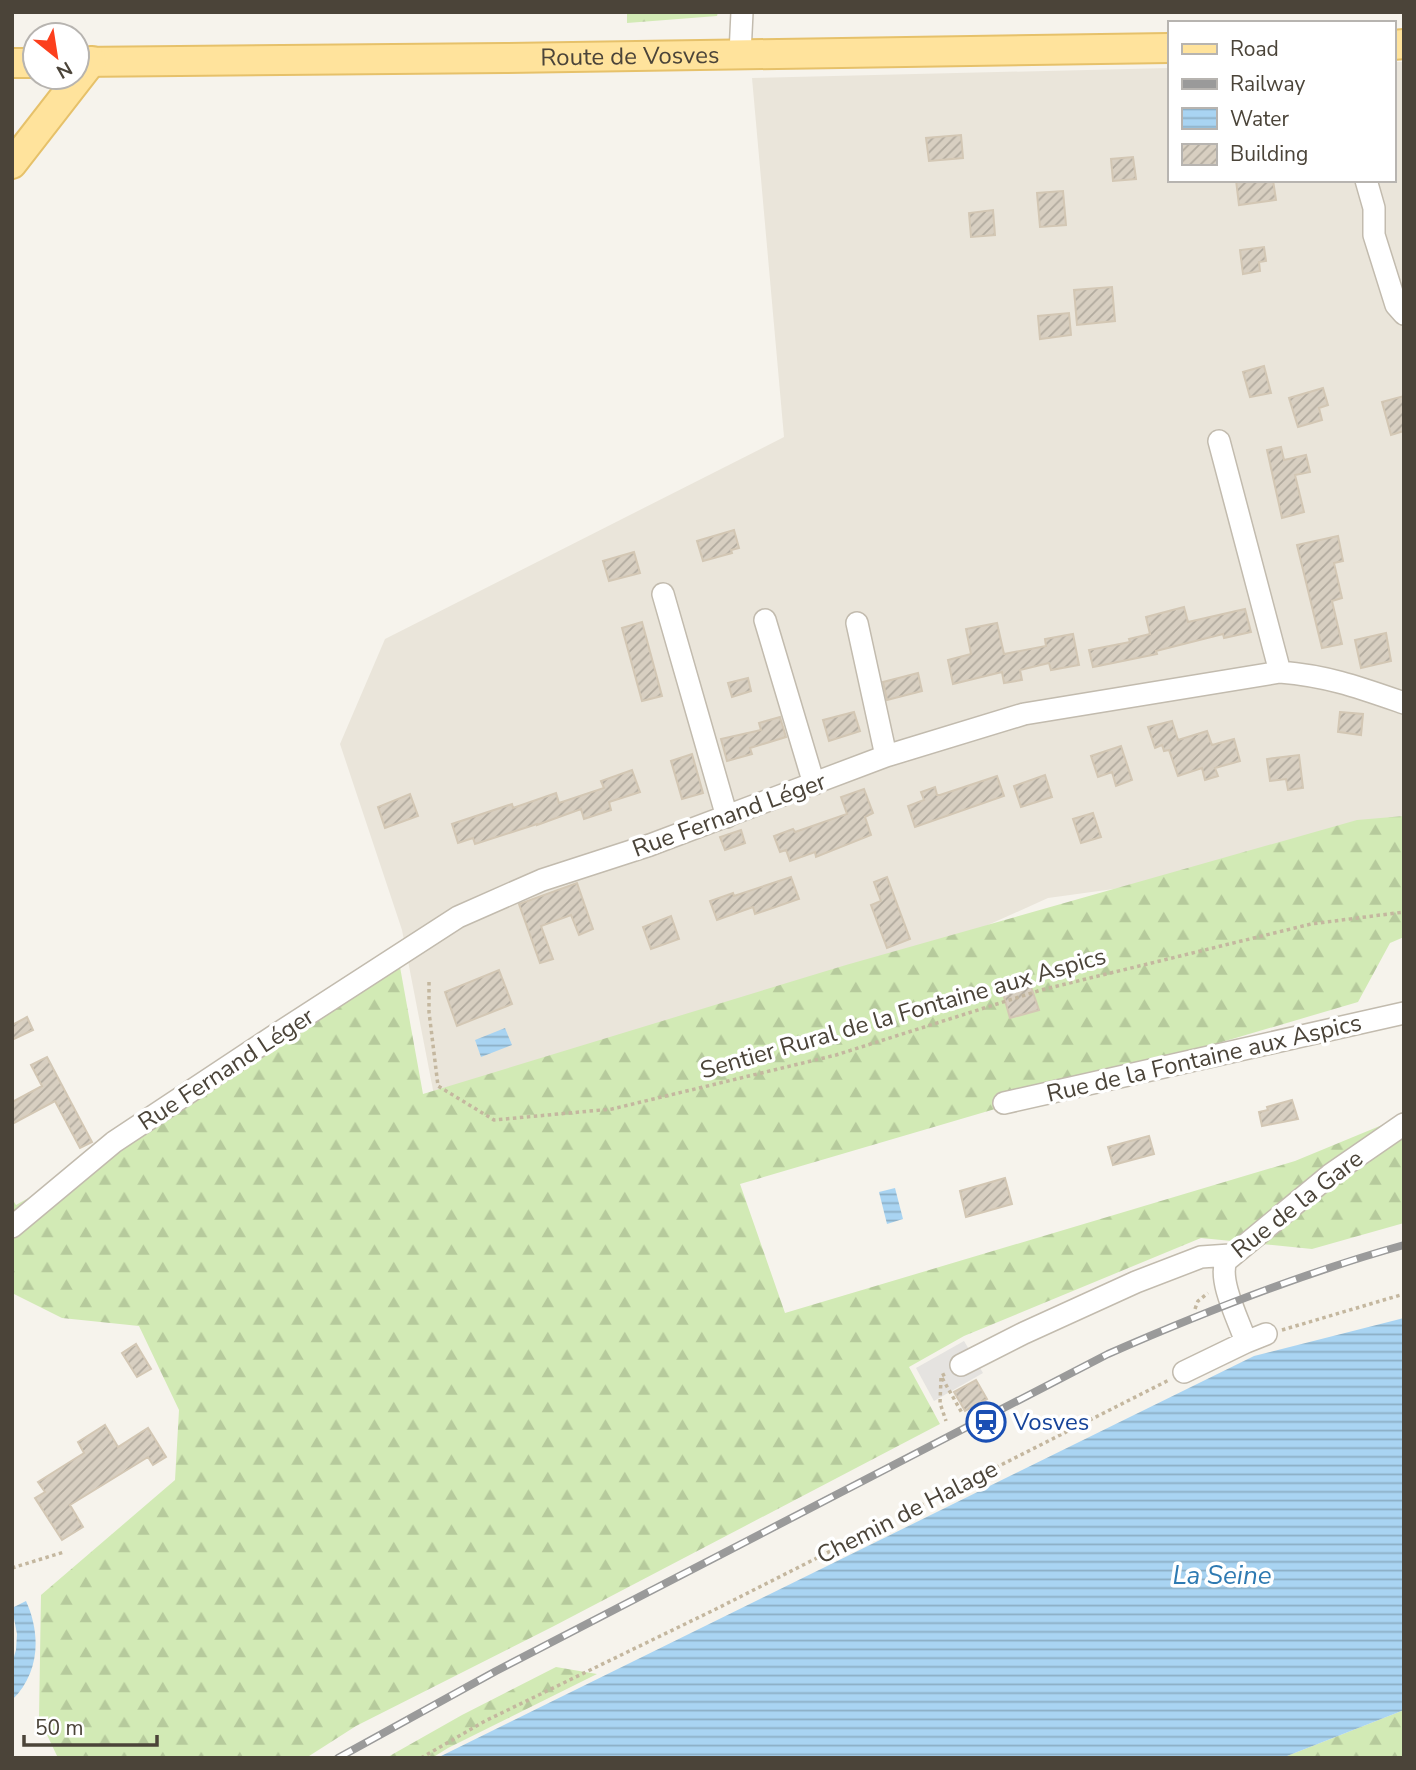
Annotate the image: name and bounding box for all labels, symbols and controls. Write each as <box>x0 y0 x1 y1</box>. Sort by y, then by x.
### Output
north arrow <box>21 21 91 91</box>
legend <box>1168 21 1395 182</box>
text: Road <box>1230 35 1279 63</box>
street label: Route de Vosves <box>540 39 720 73</box>
text: N <box>51 55 77 85</box>
text: Railway <box>1230 70 1305 98</box>
text: Water <box>1230 105 1289 133</box>
text: Building <box>1230 140 1308 168</box>
street label: Rue Fernand Léger <box>628 765 831 865</box>
street label: Sentier Rural de la Fontaine aux Aspics <box>696 940 1110 1086</box>
street label: Rue Fernand Léger <box>132 1000 320 1138</box>
street label: Rue de la Fontaine aux Aspics <box>1043 1006 1365 1110</box>
street label: Rue de la Gare <box>1225 1143 1369 1265</box>
station icon: Vosves <box>965 1401 1007 1443</box>
place label: Vosves <box>1012 1406 1089 1438</box>
street label: Chemin de Halage <box>811 1453 1003 1571</box>
water label: La Seine <box>1172 1558 1272 1593</box>
scale bar <box>24 1704 158 1748</box>
text: 50 m <box>35 1714 84 1742</box>

